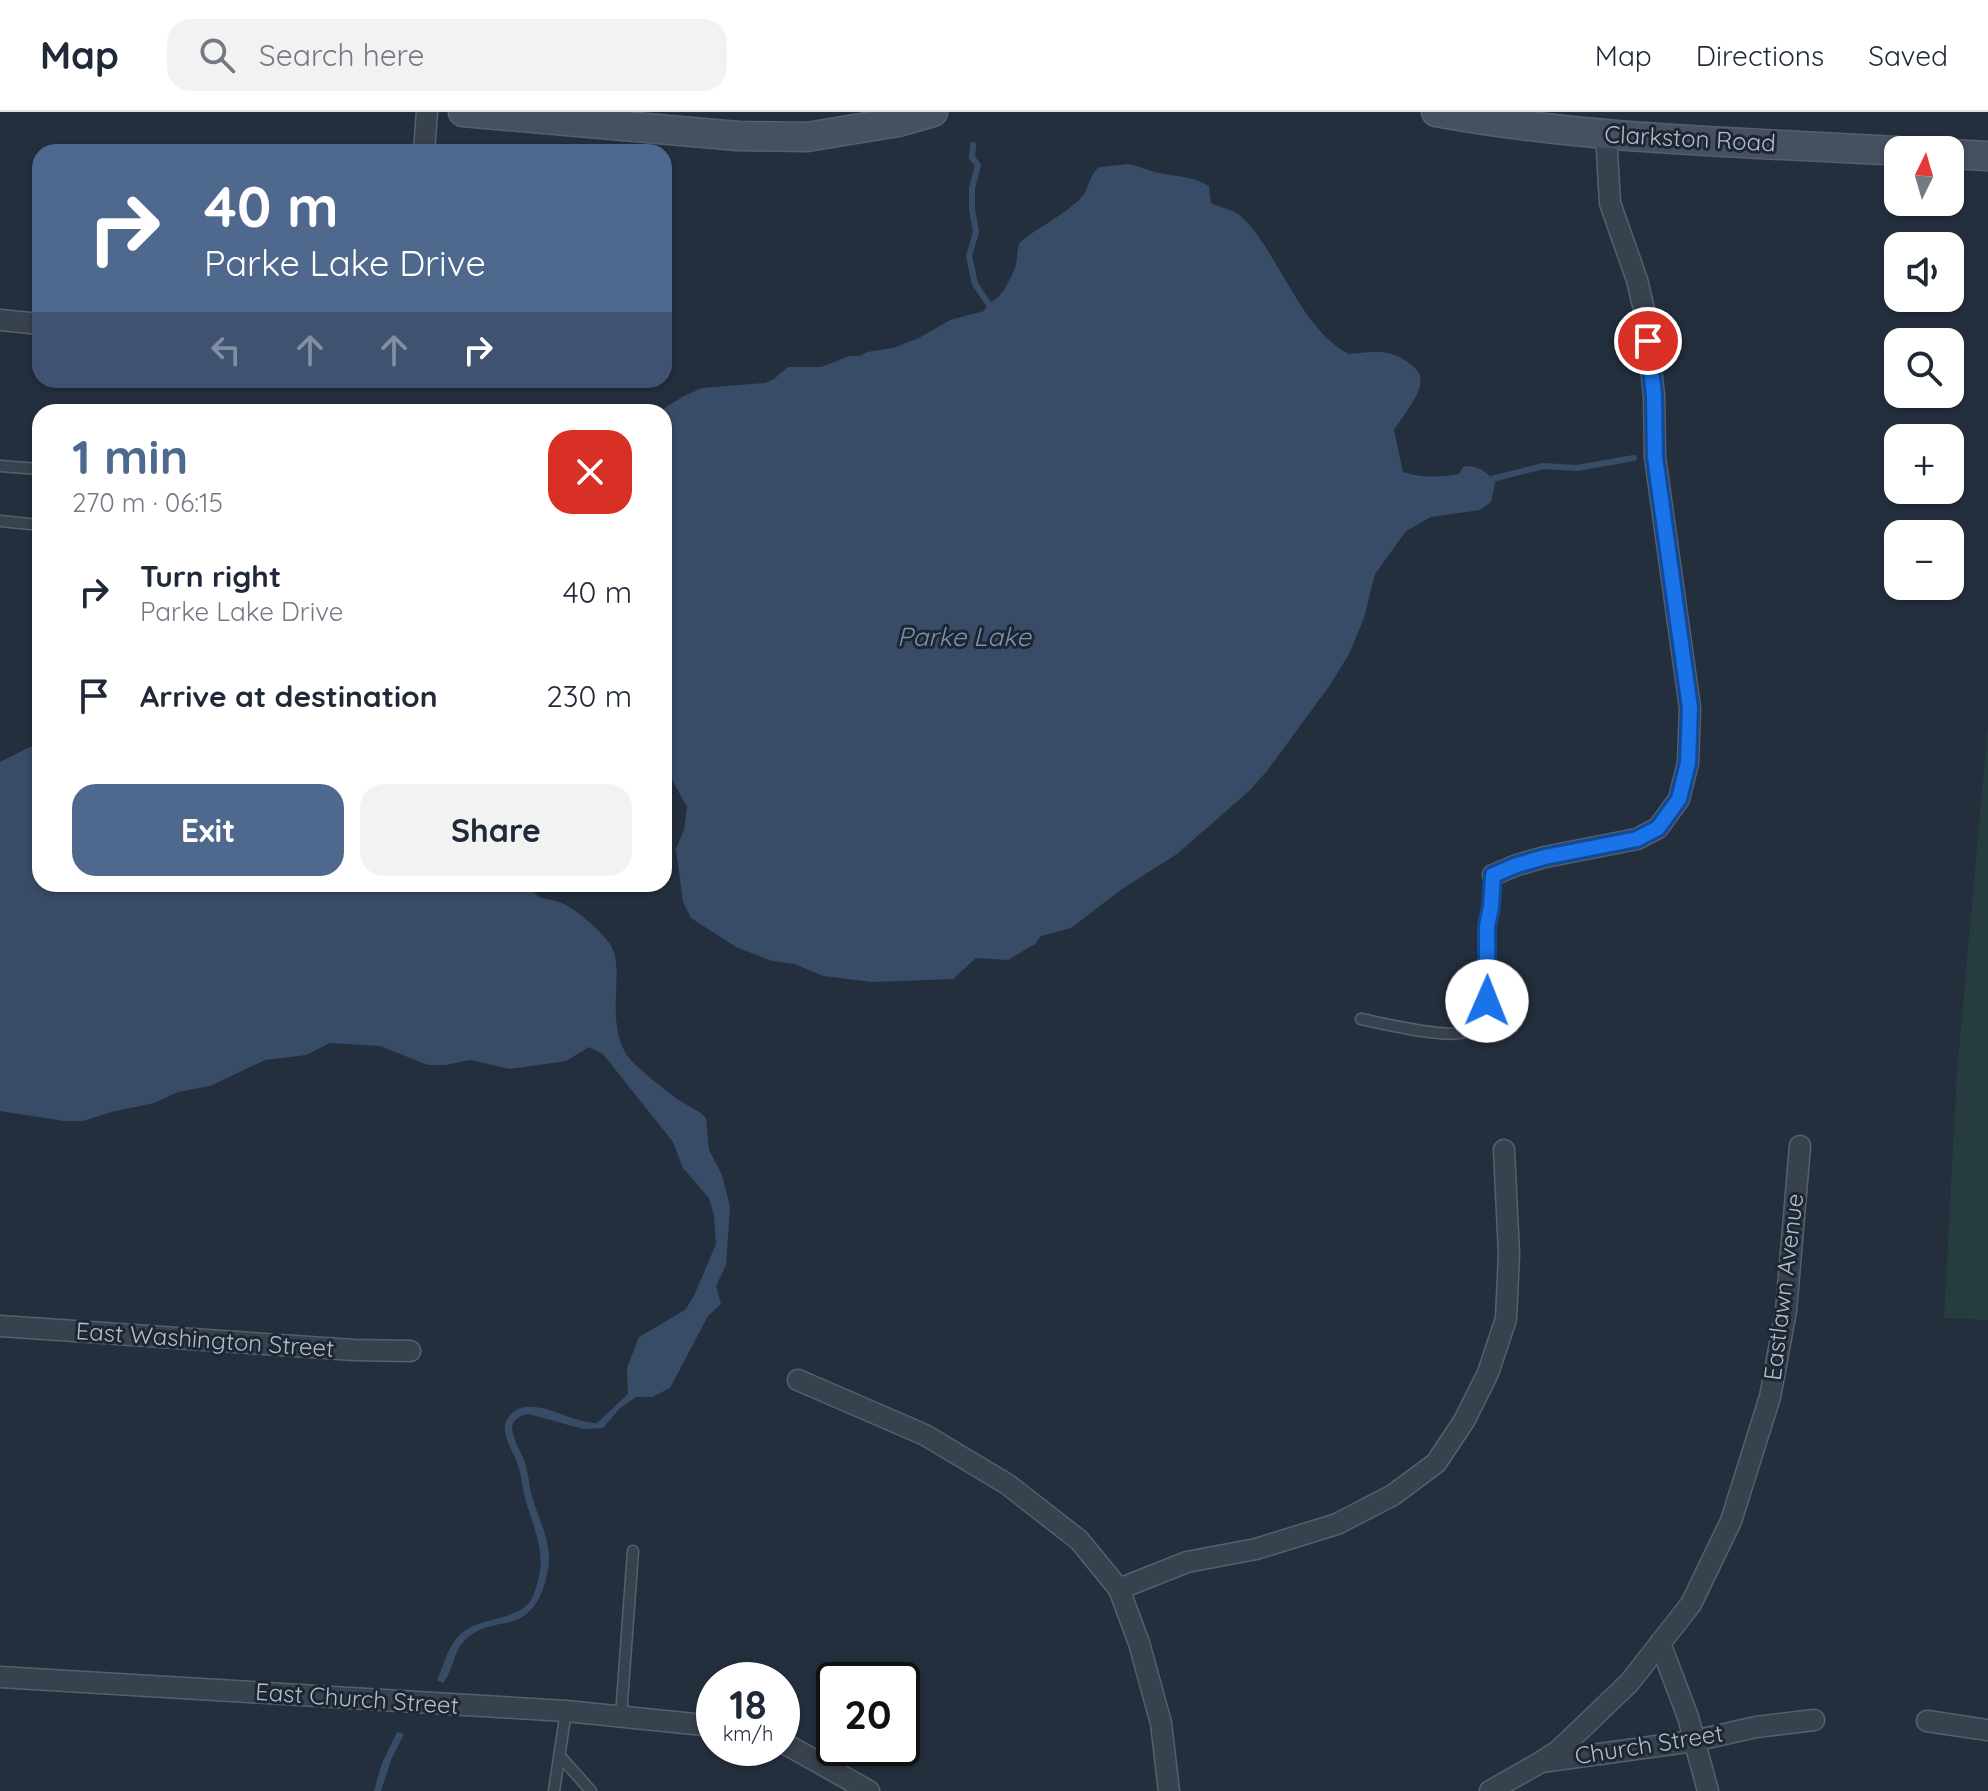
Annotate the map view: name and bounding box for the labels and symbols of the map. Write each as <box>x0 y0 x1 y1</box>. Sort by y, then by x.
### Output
street label: Clarkston Road <box>1604 119 1776 157</box>
north arrow <box>1884 136 1964 216</box>
pin <box>1614 307 1682 375</box>
water label: Parke Lake <box>897 620 1032 653</box>
position arrow <box>1445 959 1529 1043</box>
street label: Eastlawn Avenue <box>1757 1192 1809 1382</box>
street label: East Washington Street <box>75 1315 335 1363</box>
speed limit sign: 20 <box>816 1662 920 1766</box>
street label: East Church Street <box>254 1676 460 1720</box>
street label: Church Street <box>1572 1717 1725 1771</box>

